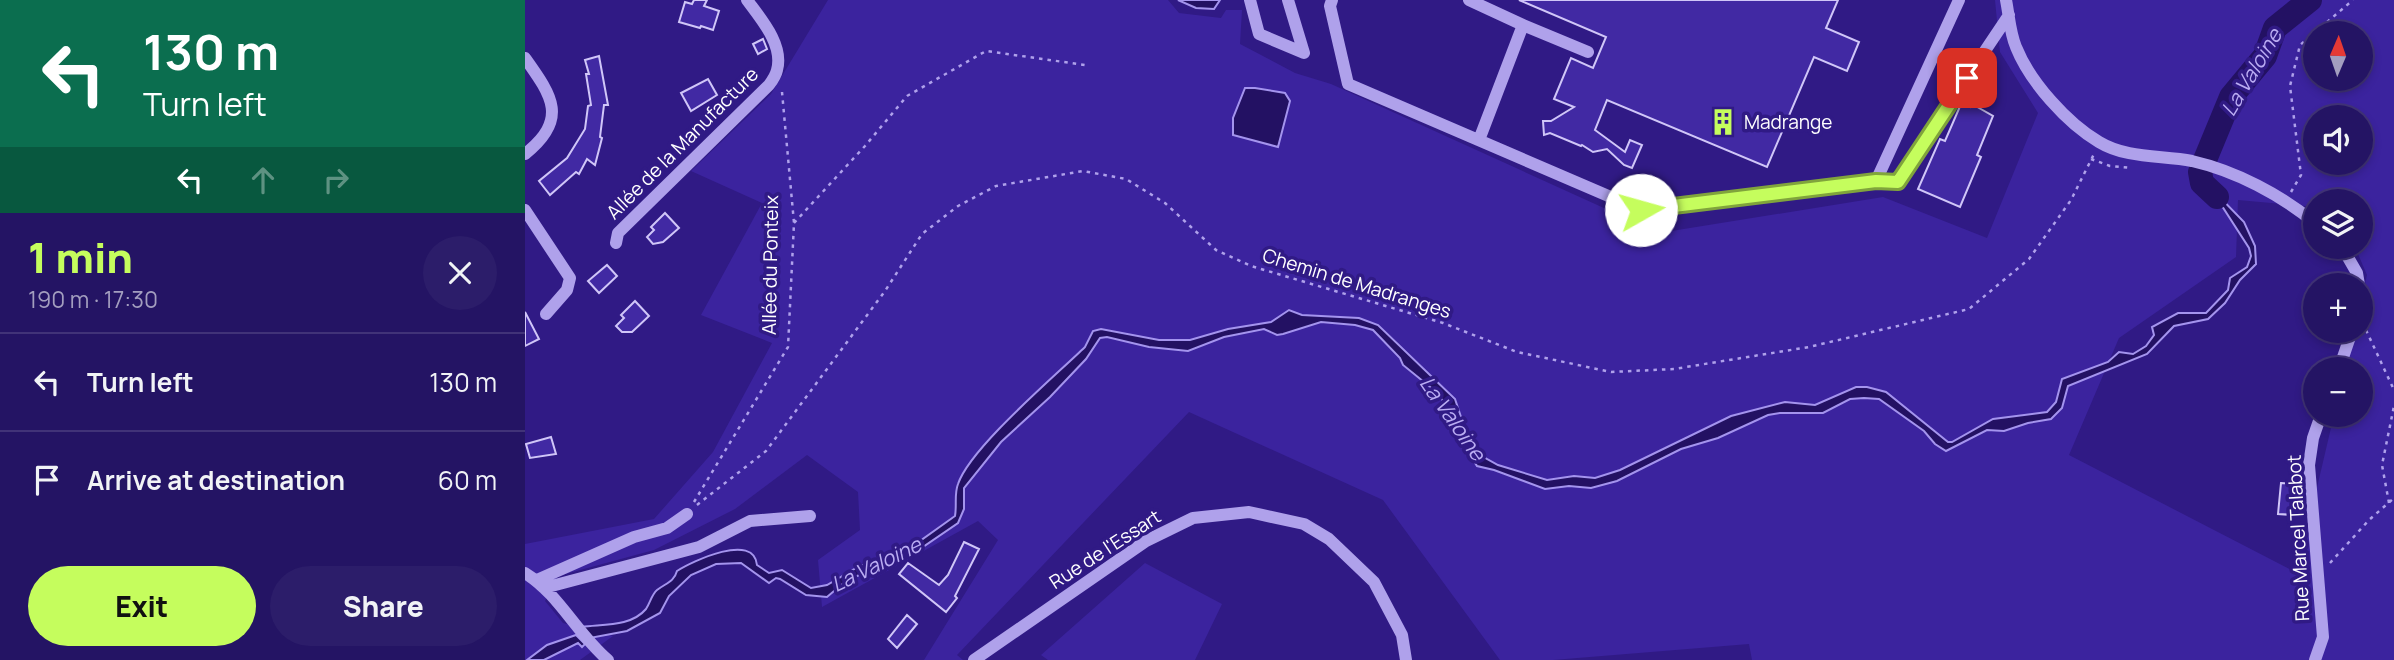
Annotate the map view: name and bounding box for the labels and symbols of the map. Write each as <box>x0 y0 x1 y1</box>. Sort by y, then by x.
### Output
north arrow <box>2303 21 2373 91</box>
water label: La Valoine <box>2214 22 2289 121</box>
pin <box>1937 48 1997 108</box>
street label: Allée de la Manufacture <box>600 61 764 225</box>
building icon: Madrange <box>1708 107 1738 137</box>
place label: Madrange <box>1744 109 1832 135</box>
position arrow <box>1604 173 1678 247</box>
street label: Allée du Ponteix <box>756 195 784 335</box>
street label: Chemin de Madranges <box>1260 242 1455 324</box>
water label: La Valoine <box>1414 370 1493 467</box>
street label: Rue Marcel Talabot <box>2281 454 2315 622</box>
street label: Rue de l'Essart <box>1044 503 1166 595</box>
water label: La Valoine <box>826 529 927 598</box>

